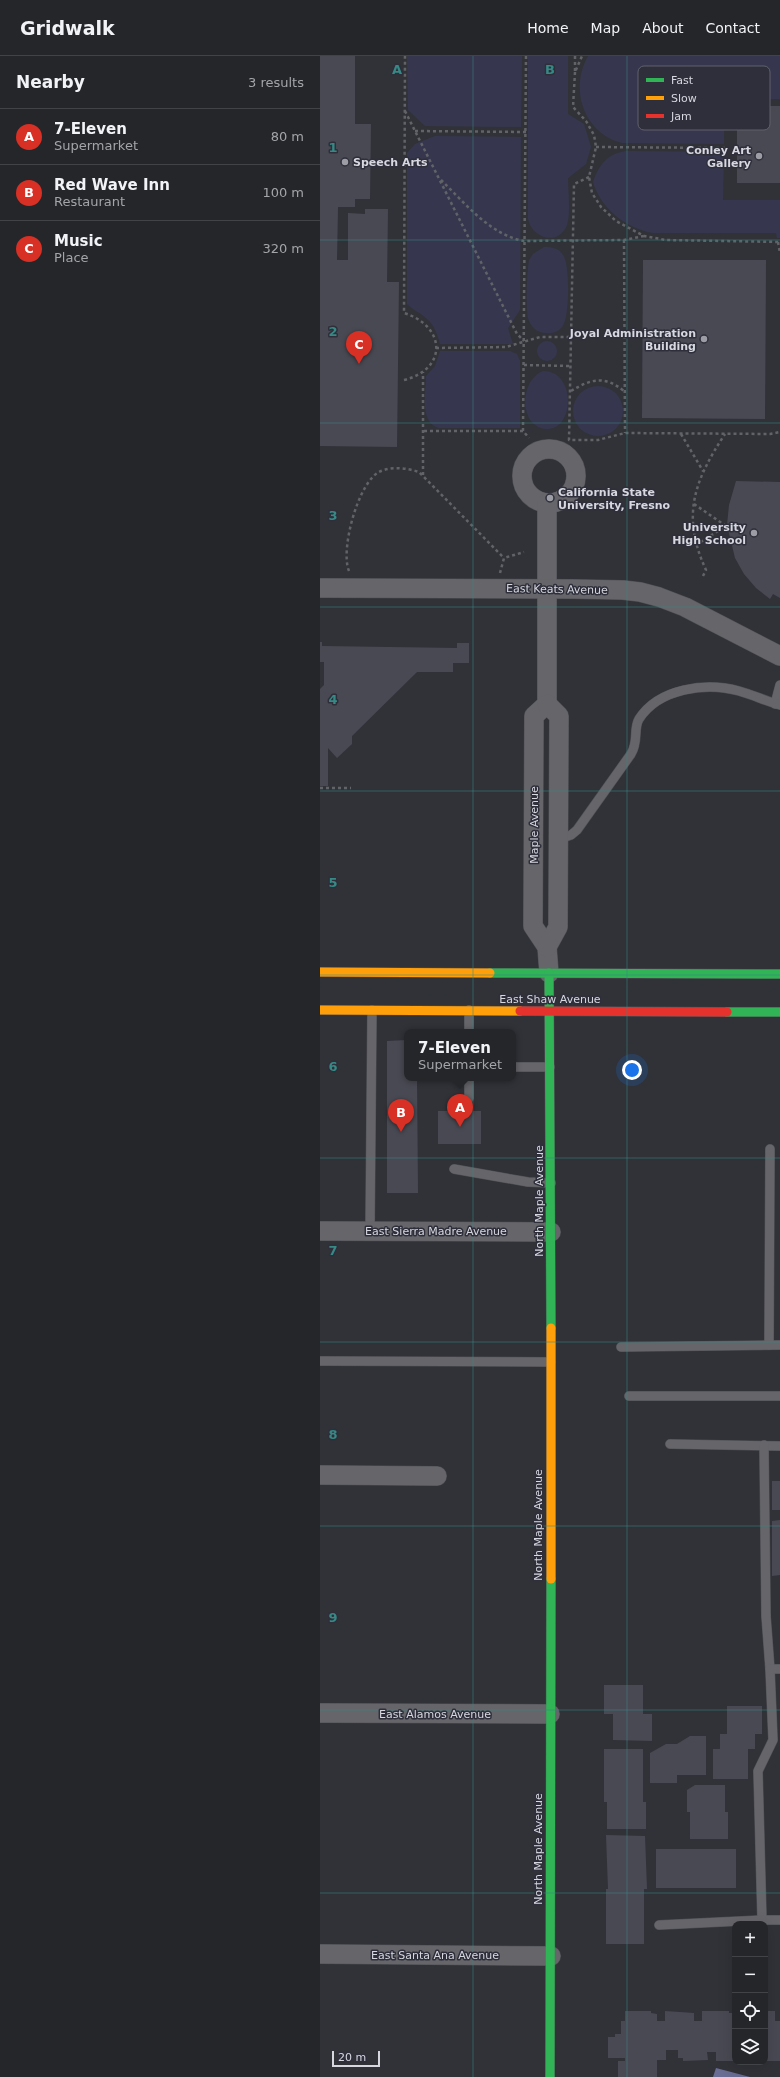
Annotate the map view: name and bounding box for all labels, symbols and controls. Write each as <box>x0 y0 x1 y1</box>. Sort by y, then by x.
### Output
text: Gridwalk <box>20 17 115 39</box>
text: Home <box>527 20 569 36</box>
text: Map <box>591 20 620 36</box>
text: About <box>642 20 684 36</box>
text: Contact <box>706 20 760 36</box>
text: A <box>392 62 402 77</box>
text: B <box>545 62 555 77</box>
legend <box>638 66 770 130</box>
text: Nearby <box>16 72 85 92</box>
text: Fast <box>671 74 694 87</box>
text: 3 results <box>248 75 304 90</box>
text: Slow <box>671 92 697 105</box>
text: Jam <box>670 110 692 123</box>
text: 7-Eleven <box>54 120 127 138</box>
text: A <box>24 129 34 144</box>
text: 80 m <box>271 129 304 144</box>
text: Supermarket <box>54 138 138 153</box>
text: 1 <box>328 140 338 155</box>
place label: Conley Art Gallery <box>686 144 751 170</box>
marker: Conley Art Gallery <box>754 151 764 161</box>
place label: Speech Arts <box>353 156 428 169</box>
marker: Speech Arts <box>340 157 350 167</box>
text: Red Wave Inn <box>54 176 170 194</box>
text: B <box>24 185 34 200</box>
text: 100 m <box>262 185 304 200</box>
text: Restaurant <box>54 194 125 209</box>
text: Music <box>54 232 103 250</box>
text: C <box>24 241 34 256</box>
text: 320 m <box>262 241 304 256</box>
text: Place <box>54 250 89 265</box>
text: 2 <box>328 324 338 339</box>
place label: Joyal Administration Building <box>569 327 696 353</box>
pin: C <box>346 331 372 364</box>
marker: Joyal Administration Building <box>699 334 709 344</box>
place label: California State University, Fresno <box>558 486 671 512</box>
marker: California State University, Fresno <box>545 493 555 503</box>
text: 3 <box>328 508 338 523</box>
place label: University High School <box>672 521 746 547</box>
marker: University High School <box>749 528 759 538</box>
street label: East Keats Avenue <box>506 582 608 597</box>
text: 4 <box>328 692 338 707</box>
street label: Maple Avenue <box>528 786 541 864</box>
text: 5 <box>328 875 338 890</box>
street label: East Shaw Avenue <box>499 993 601 1006</box>
popup <box>404 1029 516 1081</box>
text: 7-Eleven <box>418 1039 491 1057</box>
text: Supermarket <box>418 1057 502 1072</box>
text: 6 <box>328 1059 338 1074</box>
your location <box>622 1060 642 1080</box>
pin: A <box>447 1094 473 1127</box>
pin: B <box>388 1099 414 1132</box>
street label: North Maple Avenue <box>533 1145 546 1257</box>
street label: East Sierra Madre Avenue <box>365 1225 507 1238</box>
text: 7 <box>328 1243 338 1258</box>
text: 8 <box>328 1427 338 1442</box>
street label: North Maple Avenue <box>532 1469 545 1581</box>
text: 9 <box>328 1610 338 1625</box>
street label: East Alamos Avenue <box>379 1708 491 1721</box>
street label: North Maple Avenue <box>532 1793 545 1905</box>
map controls <box>732 1921 768 2065</box>
button: + <box>732 1921 768 1957</box>
street label: East Santa Ana Avenue <box>371 1949 499 1962</box>
button: − <box>732 1957 768 1993</box>
button: locate <box>732 1993 768 2029</box>
button: layers <box>732 2029 768 2065</box>
scale bar <box>332 2049 380 2068</box>
text: 20 m <box>338 2051 366 2064</box>

